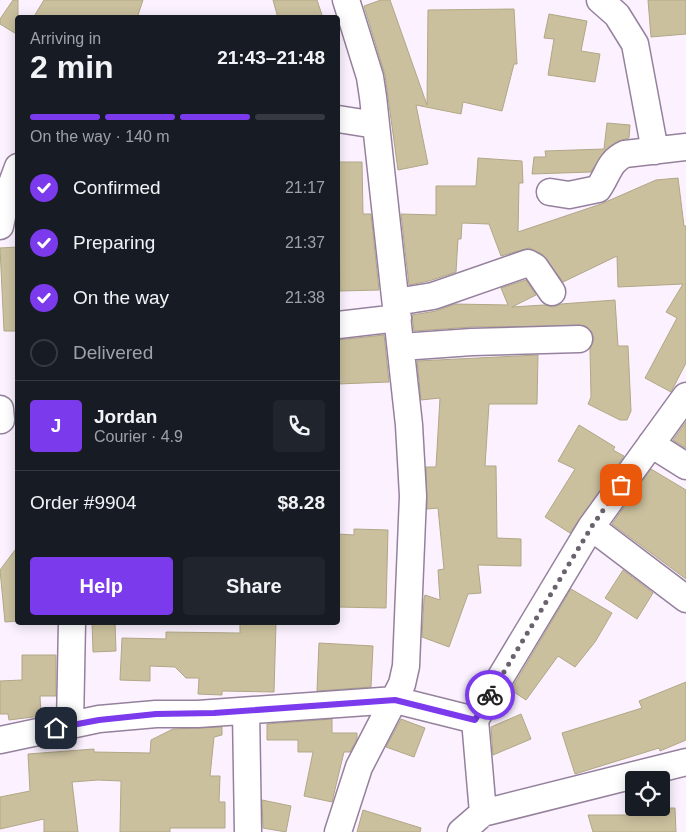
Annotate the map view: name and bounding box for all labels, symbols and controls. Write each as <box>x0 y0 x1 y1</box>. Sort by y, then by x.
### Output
text: Arriving in <box>30 30 101 47</box>
text: 21:43–21:48 <box>217 47 325 68</box>
text: 2 min <box>30 49 114 85</box>
text: On the way · 140 m <box>30 128 170 145</box>
icon: check <box>30 174 58 202</box>
text: Confirmed <box>73 177 161 198</box>
text: 21:17 <box>285 179 325 196</box>
icon: check <box>30 229 58 257</box>
text: Preparing <box>73 232 155 253</box>
text: 21:37 <box>285 234 325 251</box>
icon: check <box>30 284 58 312</box>
text: On the way <box>73 287 169 308</box>
text: 21:38 <box>285 289 325 306</box>
text: Delivered <box>73 342 153 363</box>
button: phone <box>273 400 325 452</box>
text: Jordan <box>94 406 157 427</box>
text: J <box>51 415 61 436</box>
text: Courier · 4.9 <box>94 428 183 445</box>
pin <box>600 464 642 506</box>
icon: bag <box>607 471 635 499</box>
text: Order #9904 <box>30 492 137 513</box>
text: $8.28 <box>277 492 325 513</box>
button: Help <box>30 557 173 615</box>
button: Share <box>183 557 325 615</box>
courier <box>465 670 515 720</box>
icon: bike <box>476 681 504 709</box>
pin <box>35 707 77 749</box>
icon: home <box>42 714 70 742</box>
map controls <box>625 771 670 816</box>
button: locate <box>625 771 670 816</box>

